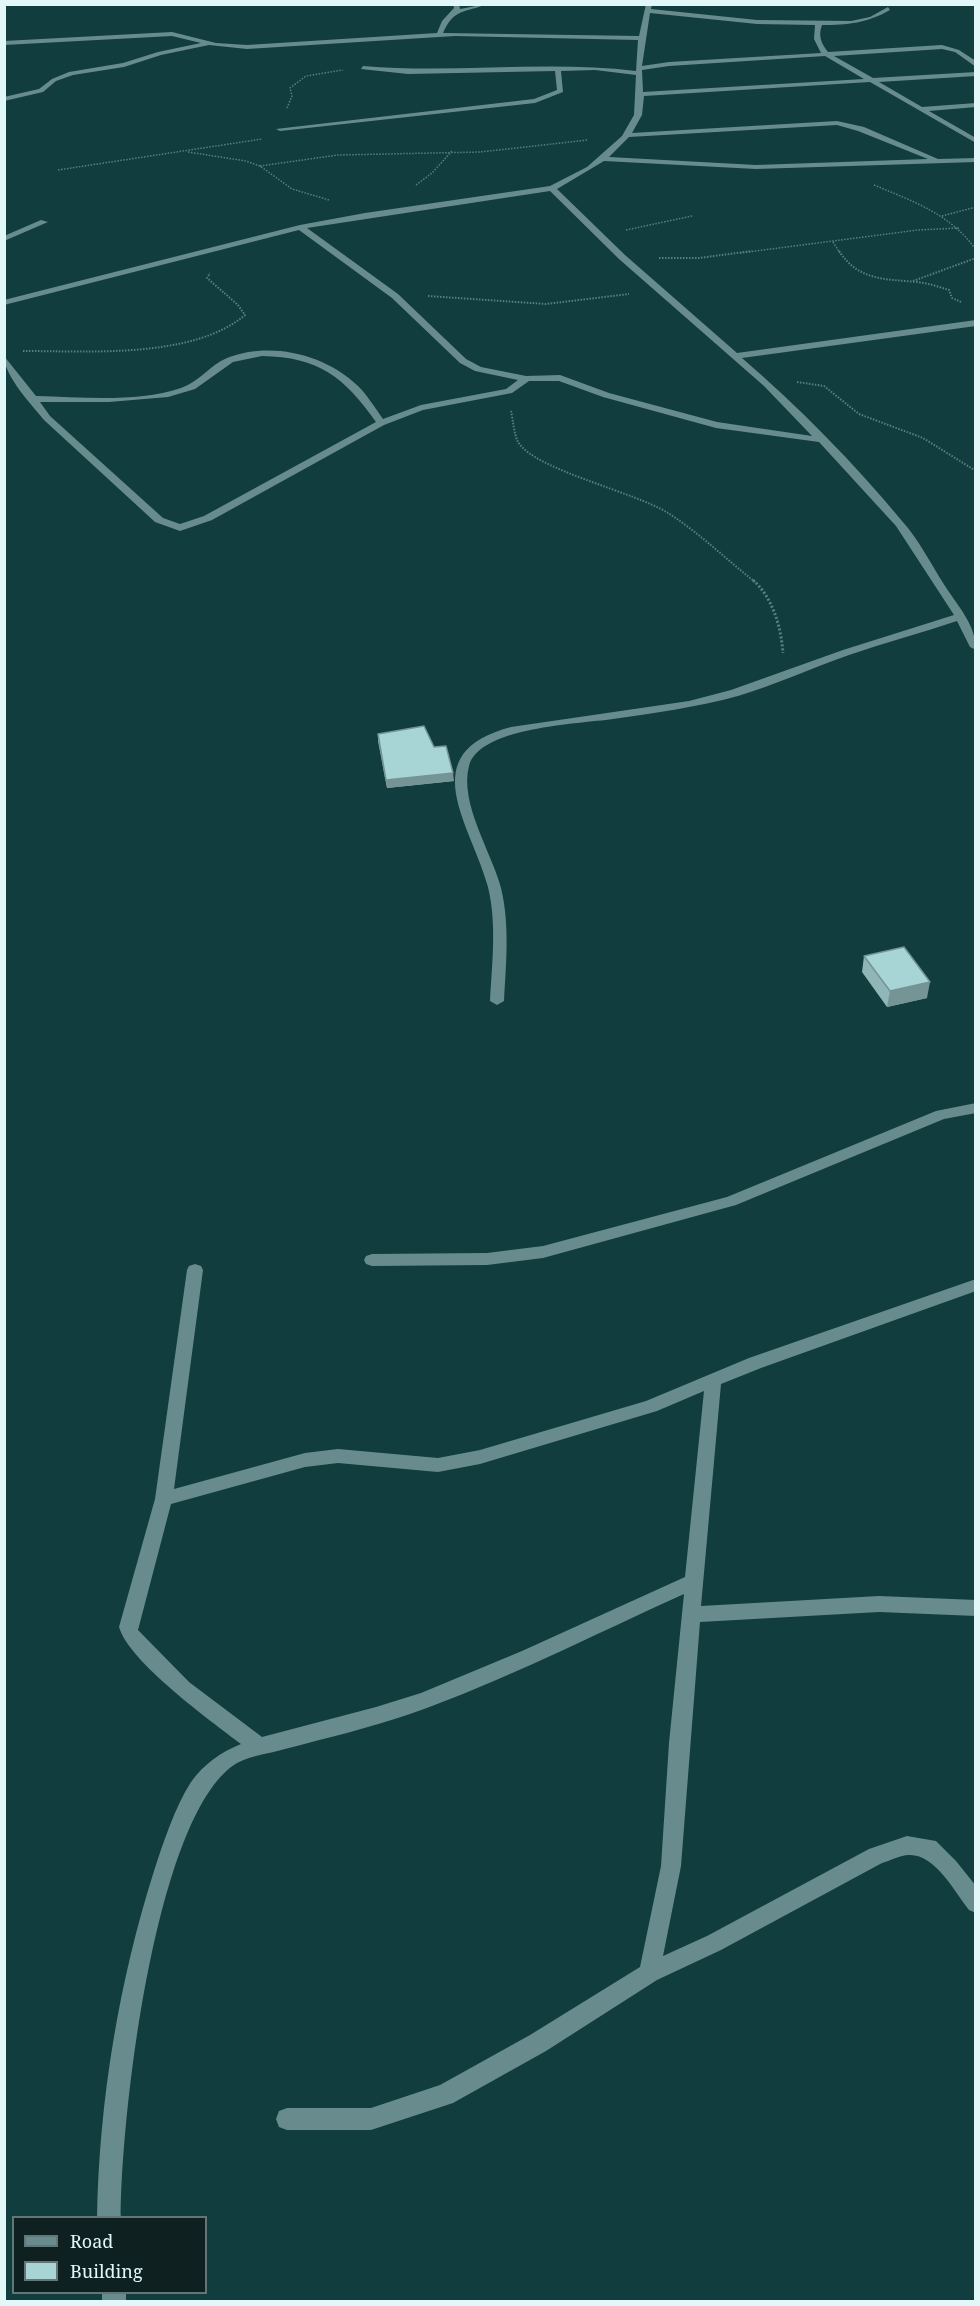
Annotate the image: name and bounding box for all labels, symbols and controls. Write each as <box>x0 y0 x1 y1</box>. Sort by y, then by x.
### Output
legend <box>12 2216 207 2294</box>
text: Road <box>70 2229 113 2253</box>
text: Building <box>70 2259 143 2283</box>

